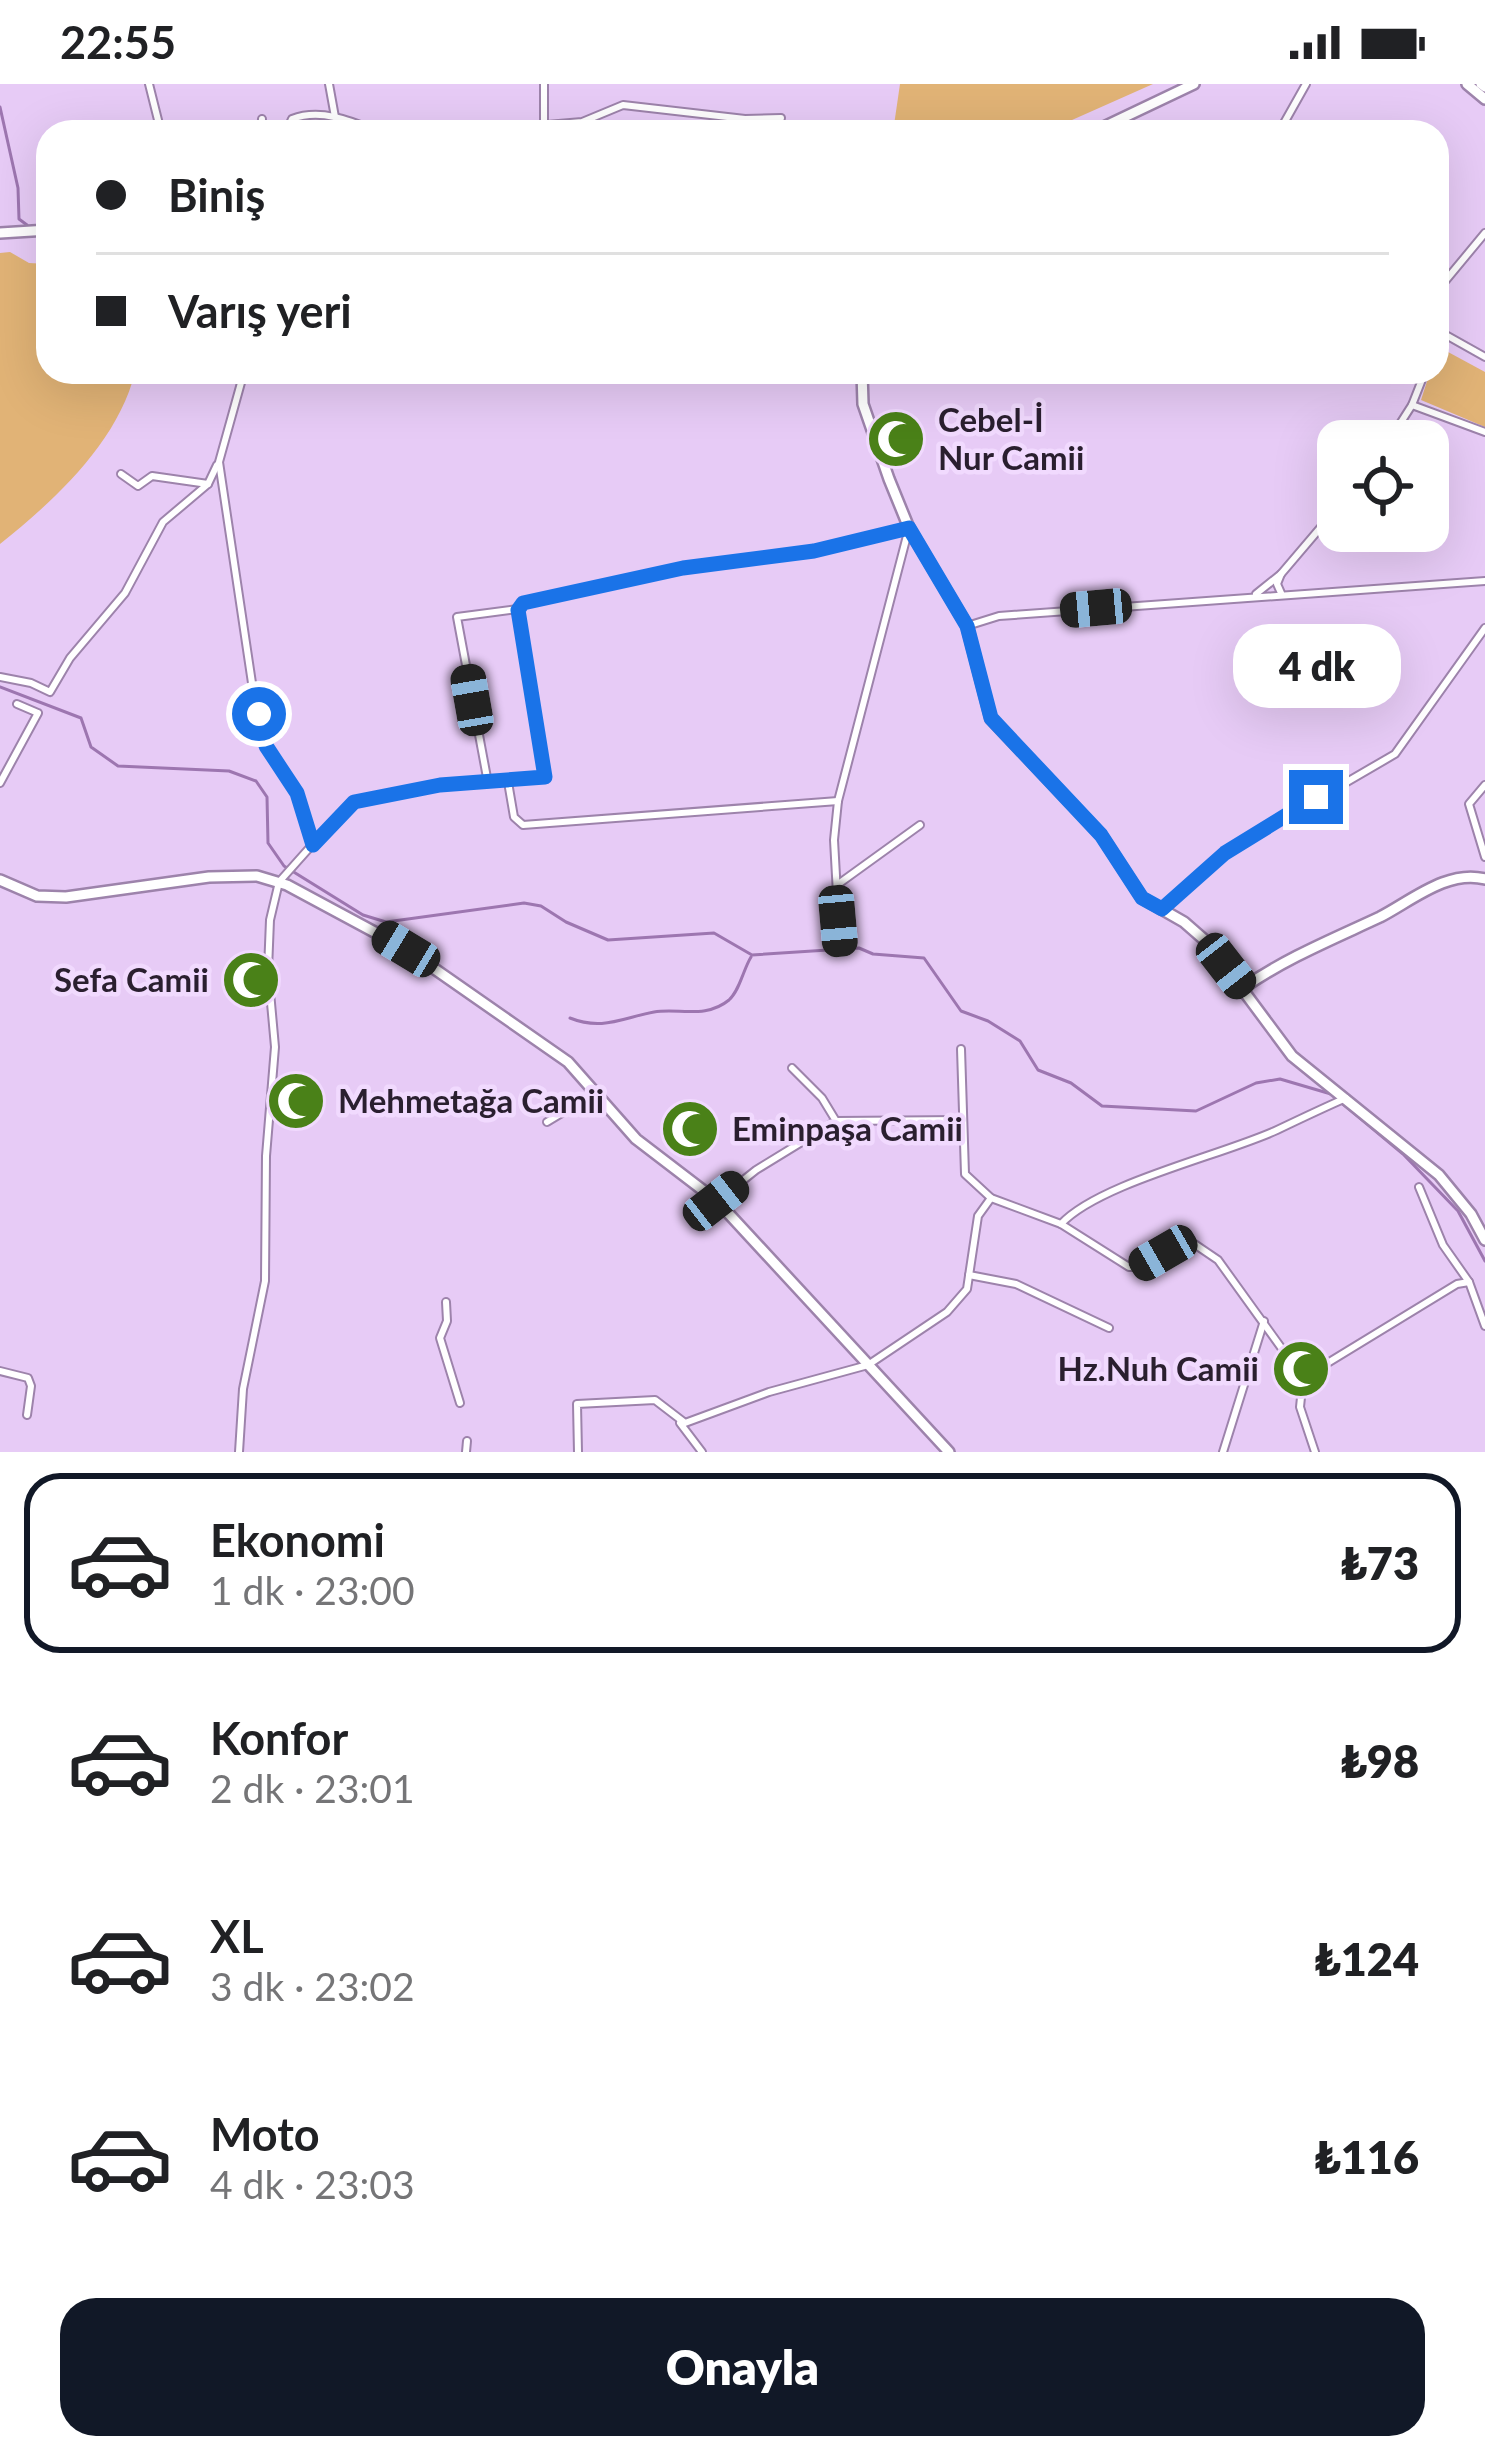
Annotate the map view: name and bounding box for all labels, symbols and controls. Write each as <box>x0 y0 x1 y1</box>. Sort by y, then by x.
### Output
text: 22:55 <box>60 15 176 69</box>
text: Biniş <box>168 168 265 222</box>
text: Varış yeri <box>168 284 352 338</box>
place label: Cebel-İ Nur Camii <box>938 399 1084 477</box>
mosque icon: Cebel-İ Nur Camii <box>865 408 927 470</box>
map controls <box>1317 420 1449 552</box>
button: locate <box>1317 420 1449 552</box>
car <box>1059 587 1133 629</box>
callout: 4 dk <box>1232 623 1400 707</box>
text: 4 dk <box>1279 643 1355 689</box>
car <box>448 661 496 739</box>
route start <box>232 687 286 741</box>
route end <box>1289 770 1343 824</box>
car <box>817 884 859 958</box>
car <box>366 915 446 983</box>
car <box>1190 927 1262 1005</box>
mosque icon: Sefa Camii <box>220 949 282 1011</box>
place label: Sefa Camii <box>54 959 209 999</box>
mosque icon: Mehmetağa Camii <box>265 1070 327 1132</box>
place label: Mehmetağa Camii <box>338 1080 604 1120</box>
mosque icon: Eminpaşa Camii <box>659 1098 721 1160</box>
place label: Eminpaşa Camii <box>732 1108 963 1148</box>
car <box>677 1165 755 1237</box>
car <box>1123 1219 1203 1287</box>
mosque icon: Hz.Nuh Camii <box>1270 1338 1332 1400</box>
place label: Hz.Nuh Camii <box>1058 1348 1259 1388</box>
icon: car <box>66 1509 174 1617</box>
text: Ekonomi <box>210 1513 385 1567</box>
text: ₺73 <box>1341 1536 1419 1590</box>
text: 1 dk · 23:00 <box>210 1567 415 1613</box>
icon: car <box>66 1707 174 1815</box>
text: Konfor <box>210 1711 348 1765</box>
text: ₺98 <box>1341 1734 1419 1788</box>
text: 2 dk · 23:01 <box>210 1765 415 1811</box>
icon: car <box>66 1905 174 2013</box>
text: XL <box>210 1909 264 1963</box>
text: ₺124 <box>1315 1932 1419 1986</box>
text: 3 dk · 23:02 <box>210 1963 415 2009</box>
icon: car <box>66 2103 174 2211</box>
text: Moto <box>210 2107 320 2161</box>
text: ₺116 <box>1315 2130 1419 2184</box>
text: 4 dk · 23:03 <box>210 2161 415 2207</box>
button: Onayla <box>60 2298 1425 2436</box>

